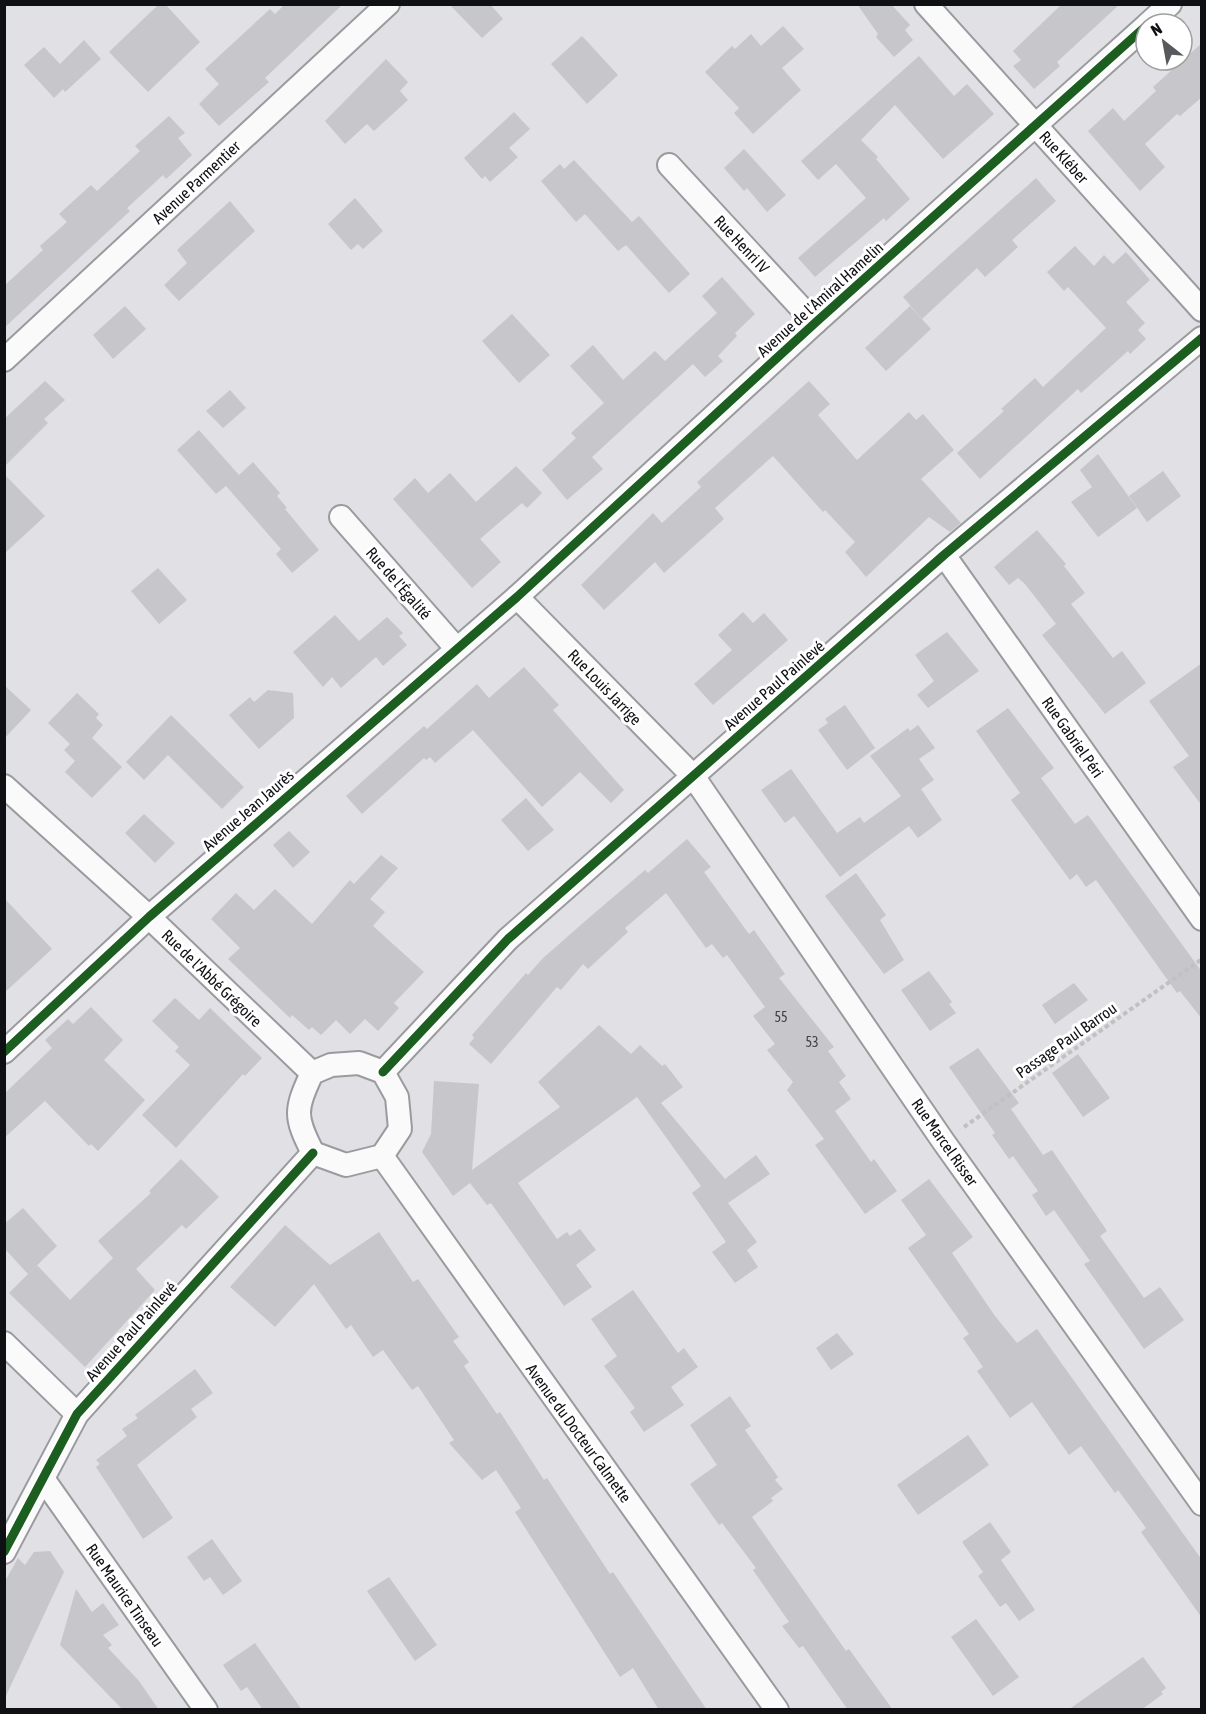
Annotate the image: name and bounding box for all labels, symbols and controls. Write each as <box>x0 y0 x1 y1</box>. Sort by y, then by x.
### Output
north arrow <box>1134 12 1194 72</box>
text: N <box>1148 19 1165 39</box>
street label: Rue Kléber <box>1036 127 1092 187</box>
street label: Avenue Parmentier <box>149 137 244 227</box>
street label: Rue Henri IV <box>711 212 773 277</box>
street label: Avenue de l'Amiral Hamelin <box>753 238 887 360</box>
street label: Rue de l'Égalité <box>362 543 435 623</box>
street label: Avenue Paul Painlevé <box>720 637 828 733</box>
street label: Rue Louis Jarrige <box>564 646 645 729</box>
street label: Rue Gabriel Péri <box>1039 693 1107 781</box>
street label: Avenue Jean Jaurès <box>199 766 297 854</box>
street label: Rue de l'Abbé Grégoire <box>158 926 266 1031</box>
street label: Passage Paul Barrou <box>1012 999 1120 1082</box>
house number: 55 <box>774 1009 788 1025</box>
house number: 53 <box>805 1034 819 1050</box>
street label: Rue Marcel Risser <box>908 1095 982 1189</box>
street label: Avenue Paul Painlevé <box>82 1278 180 1384</box>
street label: Avenue du Docteur Calmette <box>523 1360 635 1506</box>
street label: Rue Maurice Tinseau <box>83 1540 167 1650</box>

